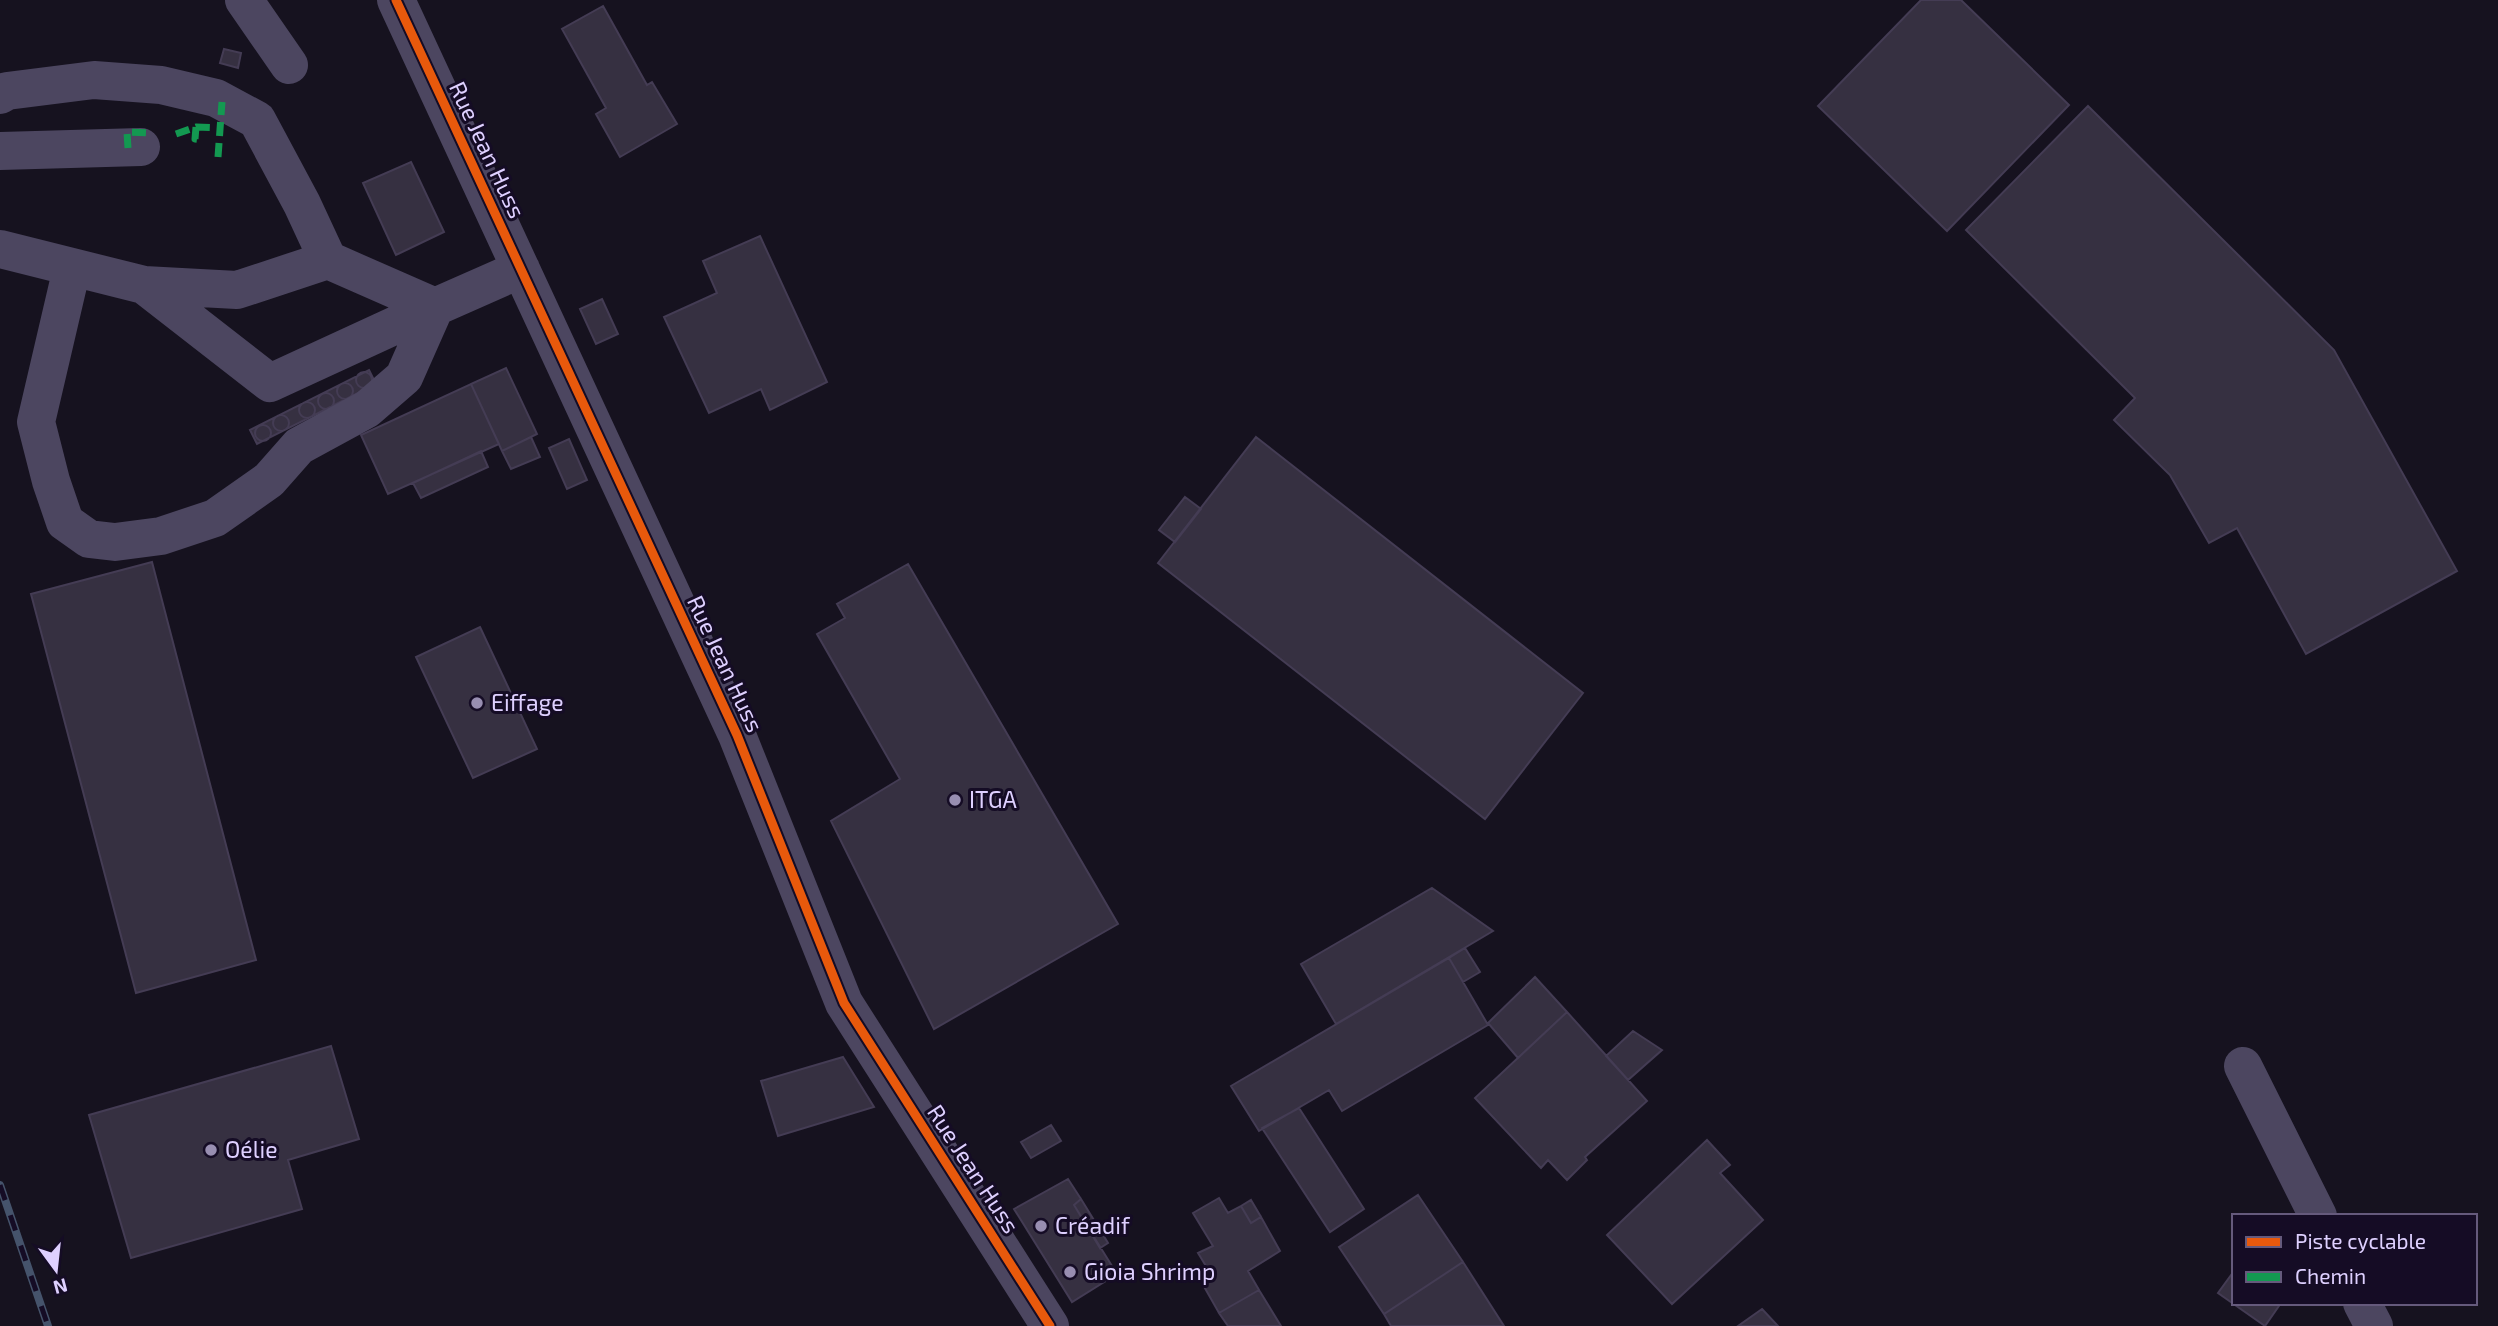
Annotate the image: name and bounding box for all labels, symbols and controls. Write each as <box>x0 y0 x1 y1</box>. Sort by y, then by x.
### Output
street label: Rue Jean Huss <box>444 77 532 222</box>
street label: Rue Jean Huss <box>682 591 770 736</box>
place label: Eiffage <box>491 688 564 716</box>
marker: Eiffage <box>469 695 485 711</box>
place label: ITGA <box>969 785 1018 813</box>
marker: ITGA <box>947 792 963 808</box>
street label: Rue Jean Huss <box>922 1099 1026 1238</box>
place label: Oélie <box>225 1135 278 1163</box>
marker: Oélie <box>203 1142 219 1158</box>
place label: Créadif <box>1055 1211 1131 1239</box>
legend <box>2232 1214 2477 1305</box>
marker: Créadif <box>1033 1218 1049 1234</box>
text: Piste cyclable <box>2295 1228 2426 1253</box>
north arrow <box>21 1235 91 1305</box>
place label: Gioia Shrimp <box>1084 1257 1215 1285</box>
text: Chemin <box>2295 1263 2366 1288</box>
marker: Gioia Shrimp <box>1062 1264 1078 1280</box>
text: N <box>51 1274 70 1300</box>

